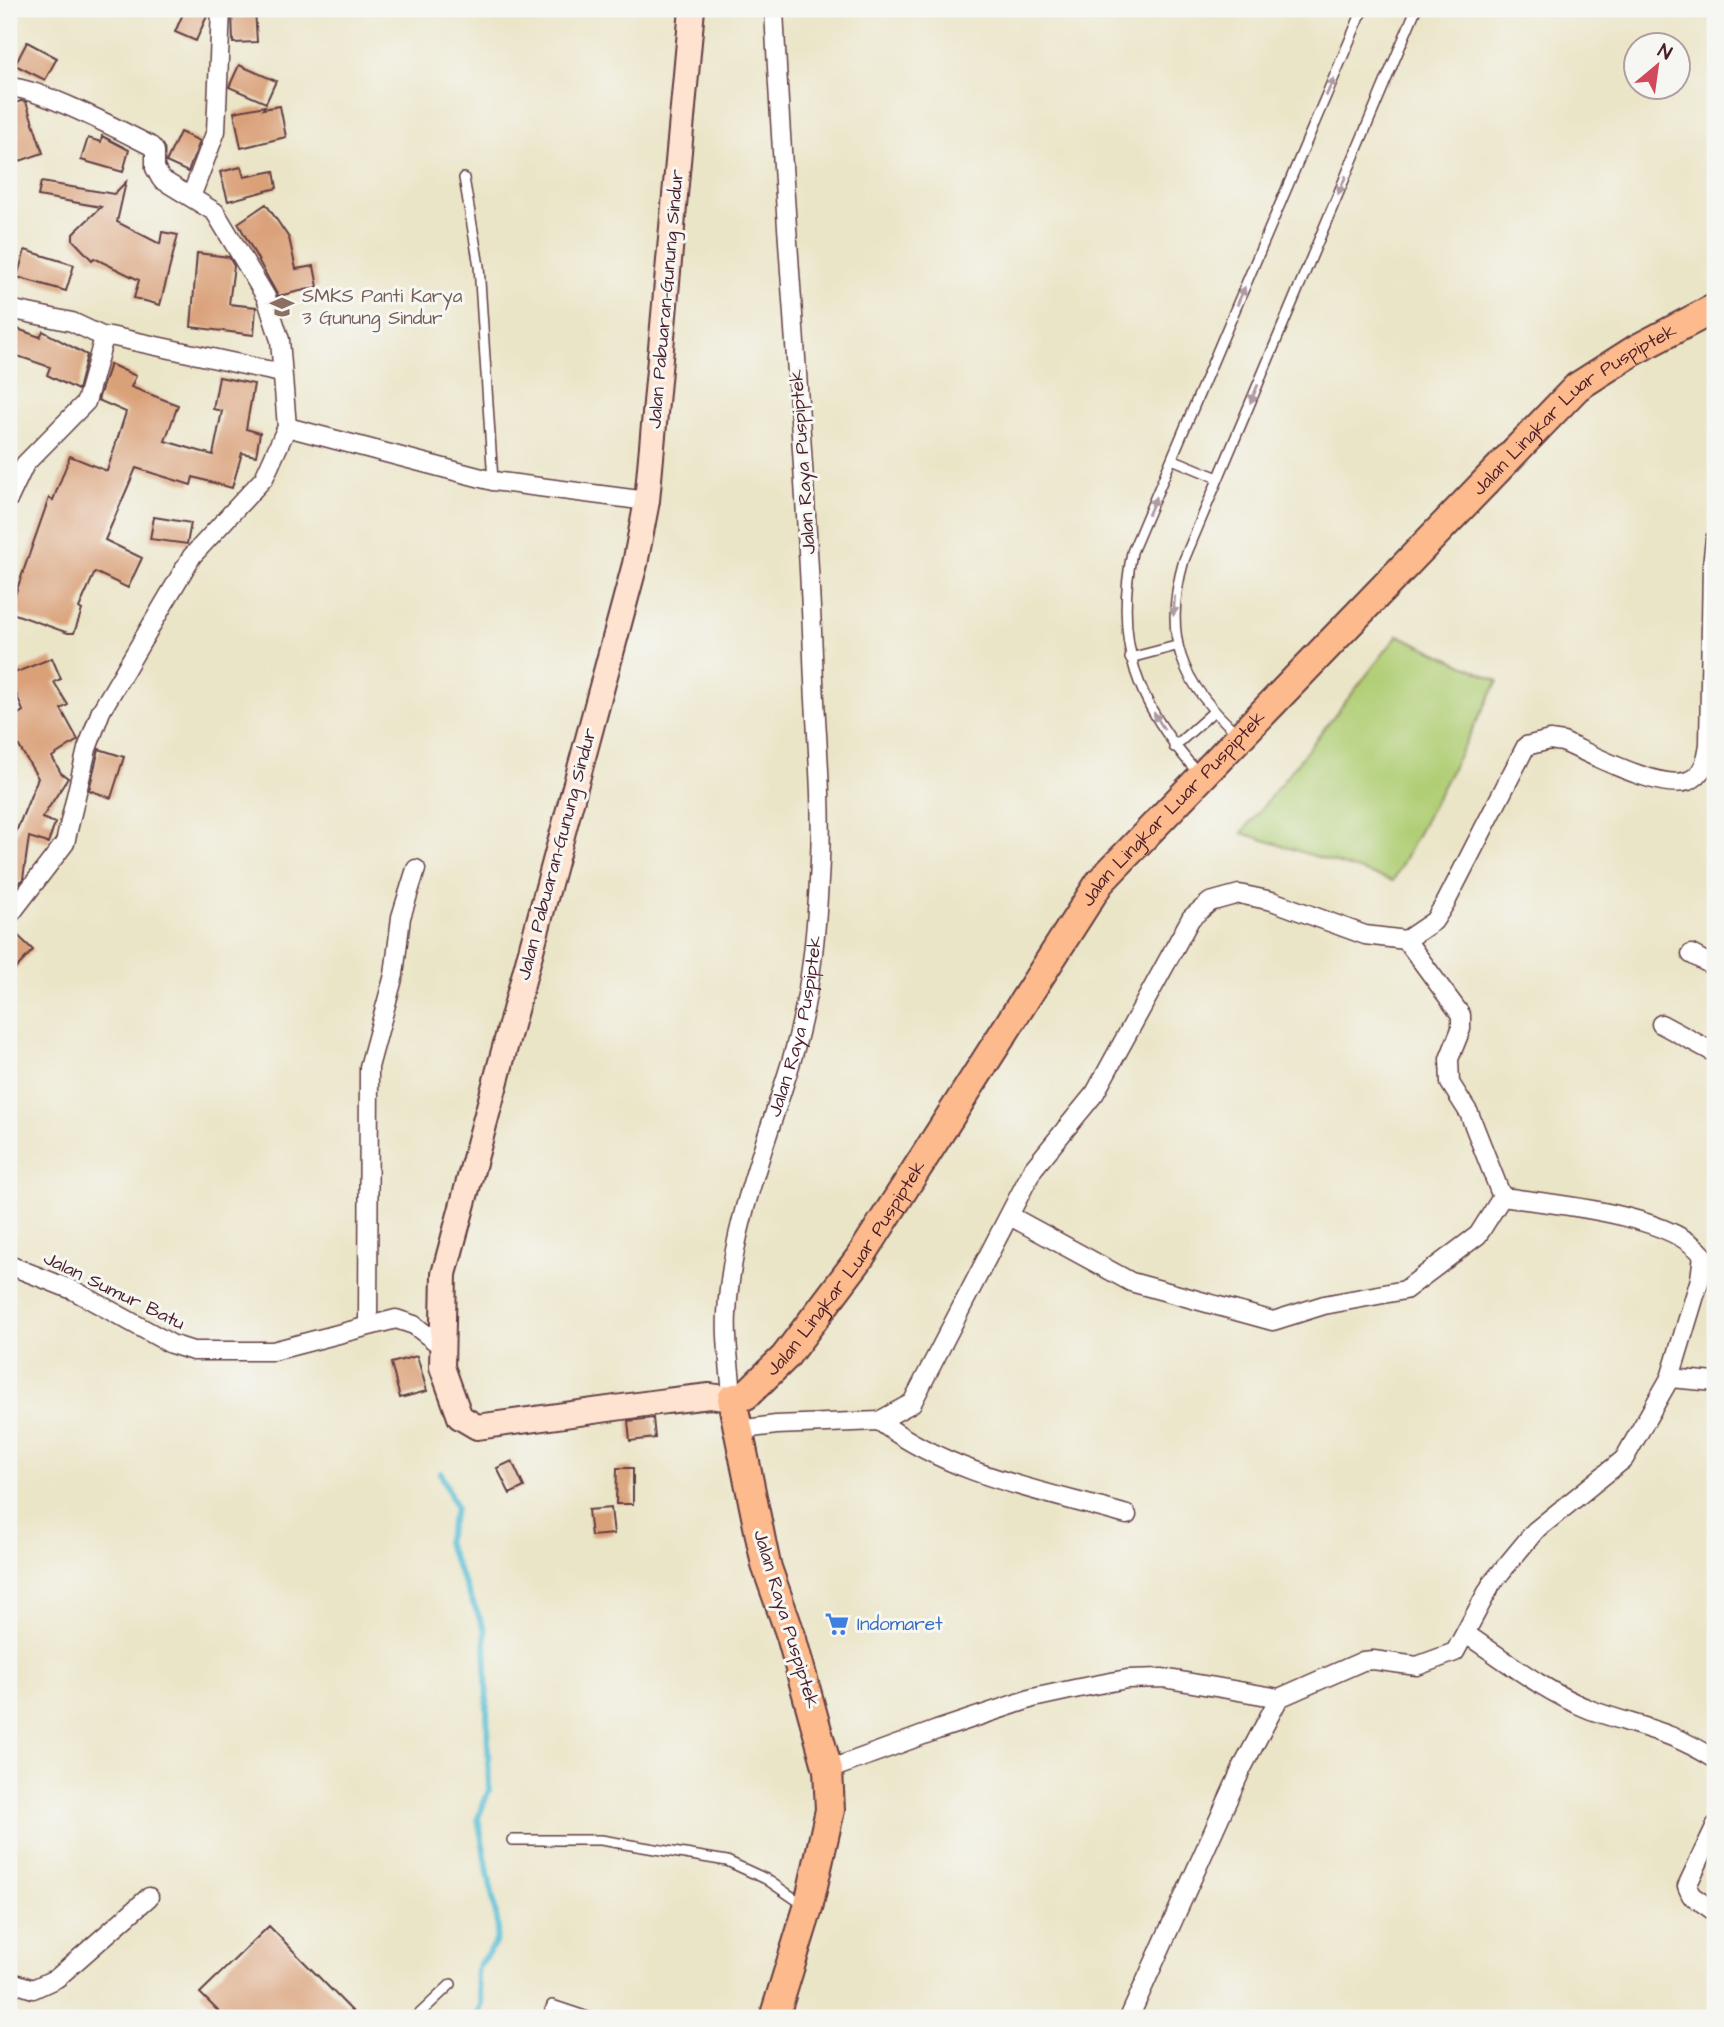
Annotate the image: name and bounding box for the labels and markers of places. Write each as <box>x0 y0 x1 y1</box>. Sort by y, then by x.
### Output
place label: SMKS Panti Karya 3 Gunung Sindur <box>302 283 463 333</box>
school or university icon: SMKS Panti Karya 3 Gunung Sindur <box>268 293 296 321</box>
supermarket icon: Indomaret <box>823 1610 851 1638</box>
place label: Indomaret <box>857 1611 943 1638</box>

